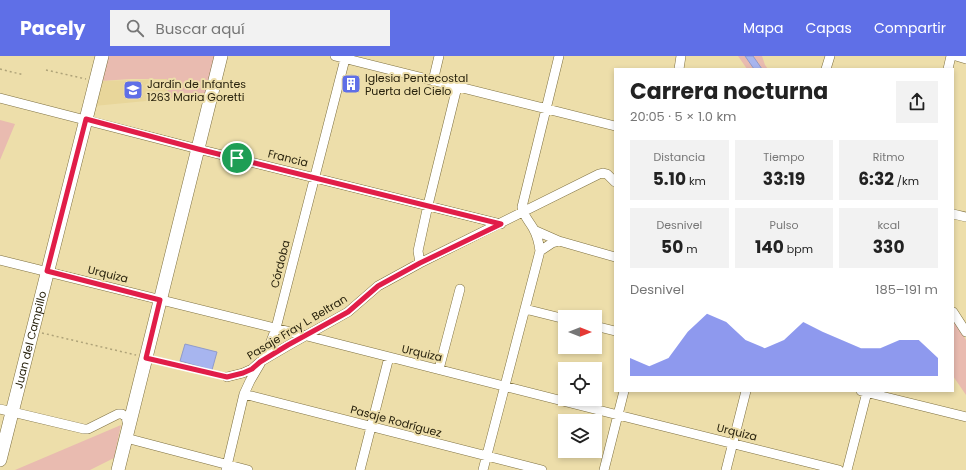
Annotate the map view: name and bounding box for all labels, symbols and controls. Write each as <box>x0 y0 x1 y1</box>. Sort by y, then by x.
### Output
search box <box>110 10 390 46</box>
text: Pacely <box>20 15 86 42</box>
icon: search <box>124 17 146 39</box>
text: Buscar aquí <box>156 18 245 39</box>
text: Mapa <box>743 18 783 38</box>
text: Capas <box>805 18 852 38</box>
text: Compartir <box>874 18 946 38</box>
place label: Iglesia Pentecostal Puerta del Cielo <box>365 70 468 99</box>
building icon: Iglesia Pentecostal Puerta del Cielo <box>340 73 362 95</box>
place label: Jardín de Infantes 1263 Maria Goretti <box>147 76 246 105</box>
text: Carrera nocturna <box>630 76 828 107</box>
school or university icon: Jardín de Infantes 1263 Maria Goretti <box>122 79 144 101</box>
button: share <box>896 81 938 123</box>
text: 20:05 · 5 × 1.0 km <box>630 107 737 126</box>
pin <box>220 141 254 175</box>
street label: Francia <box>266 145 310 171</box>
icon: arrive <box>226 147 248 169</box>
text: Distancia <box>654 149 705 165</box>
text: Tiempo <box>763 149 805 165</box>
text: Ritmo <box>873 149 905 165</box>
text: 5.10 <box>653 167 686 191</box>
text: 33:19 <box>763 167 805 191</box>
text: 6:32 <box>858 167 894 191</box>
text: km <box>686 173 706 189</box>
text: /km <box>894 173 919 189</box>
text: Desnivel <box>656 217 702 233</box>
text: Pulso <box>770 217 798 233</box>
text: kcal <box>877 217 900 233</box>
text: 50 <box>661 235 683 259</box>
text: 140 <box>755 235 784 259</box>
text: 330 <box>873 235 904 259</box>
street label: Córdoba <box>266 238 294 290</box>
text: m <box>683 241 698 257</box>
text: bpm <box>784 241 813 257</box>
street label: Urquiza <box>86 261 130 287</box>
text: Desnivel <box>630 280 684 299</box>
text: 185–191 m <box>875 280 938 299</box>
street label: Juan del Campillo <box>10 289 50 390</box>
street label: Pasaje Fray L. Beltran <box>244 291 350 363</box>
north arrow <box>558 310 602 354</box>
map controls <box>558 310 602 458</box>
street label: Urquiza <box>400 341 444 365</box>
button: locate <box>558 362 602 406</box>
street label: Pasaje Rodríguez <box>349 401 443 441</box>
button: layers <box>558 414 602 458</box>
street label: Urquiza <box>715 419 759 445</box>

